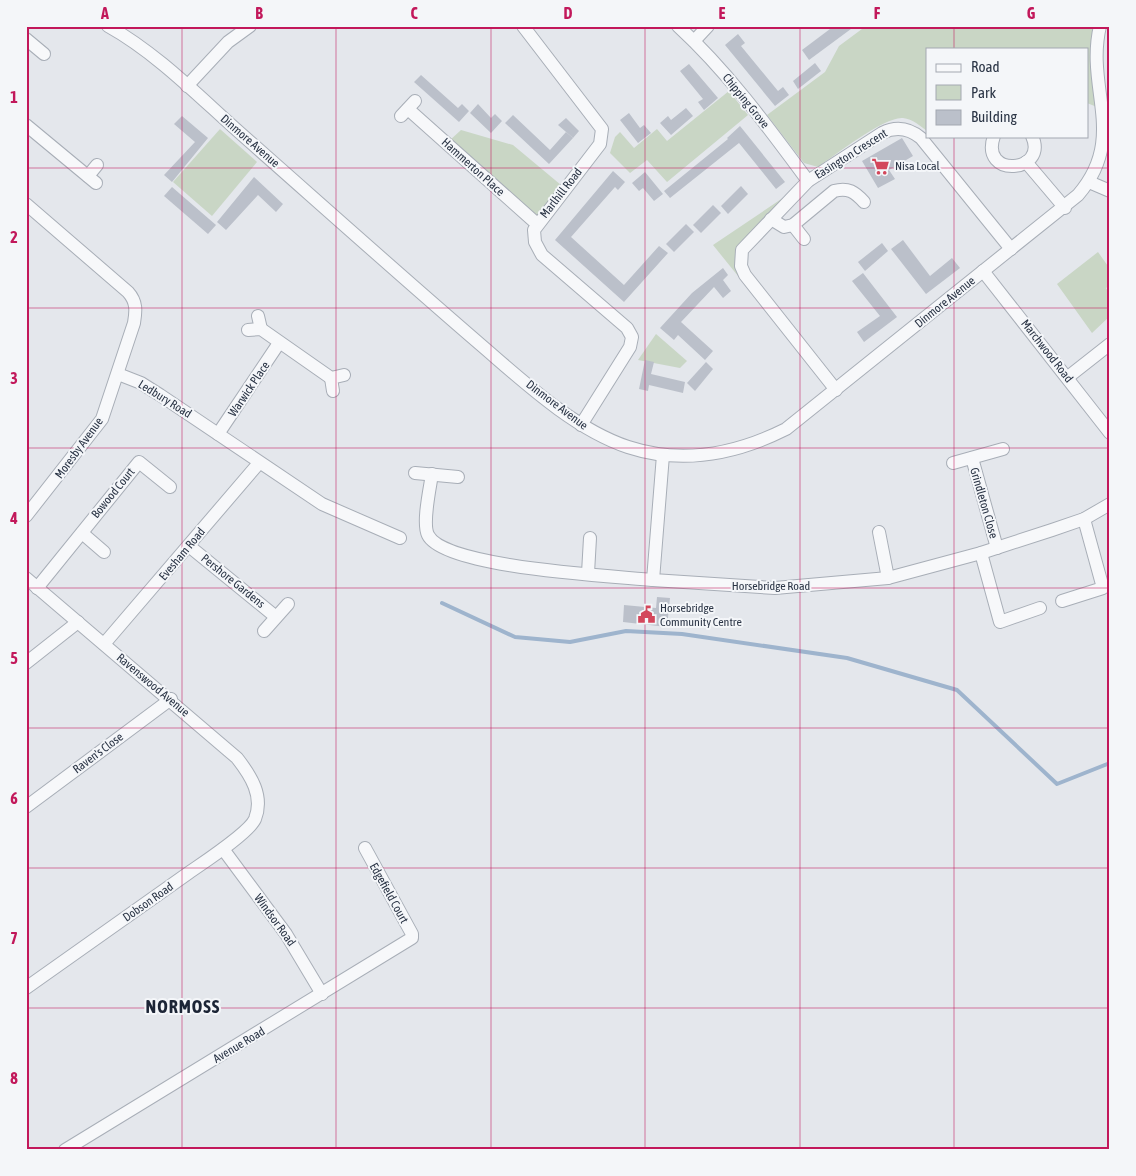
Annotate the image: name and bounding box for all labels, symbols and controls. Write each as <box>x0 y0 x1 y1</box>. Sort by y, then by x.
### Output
text: A <box>100 4 109 22</box>
text: B <box>255 4 263 22</box>
text: C <box>410 4 418 22</box>
text: D <box>564 4 573 22</box>
text: E <box>719 4 726 22</box>
text: F <box>874 4 881 22</box>
text: G <box>1027 4 1036 22</box>
legend <box>926 48 1088 138</box>
text: Road <box>971 58 1000 75</box>
street label: Chipping Grove <box>720 71 772 131</box>
text: Park <box>971 84 996 101</box>
text: 1 <box>10 88 18 106</box>
text: Building <box>971 108 1017 125</box>
street label: Dinmore Avenue <box>218 112 282 170</box>
street label: Easington Crescent <box>812 126 890 182</box>
street label: Hammerton Place <box>439 135 507 199</box>
supermarket icon: Nisa Local <box>871 156 891 176</box>
place label: Nisa Local <box>895 159 941 173</box>
street label: Marlhill Road <box>537 165 585 221</box>
text: 2 <box>10 228 18 246</box>
street label: Dinmore Avenue <box>912 273 978 331</box>
street label: Marchwood Road <box>1018 317 1076 385</box>
street label: Warwick Place <box>226 359 272 419</box>
text: 3 <box>10 369 18 387</box>
street label: Ledbury Road <box>136 377 194 421</box>
street label: Dinmore Avenue <box>523 377 591 433</box>
street label: Moresby Avenue <box>52 415 106 481</box>
street label: Bowood Court <box>88 465 138 521</box>
street label: Grindleton Close <box>967 466 1001 540</box>
text: 4 <box>9 509 18 527</box>
street label: Evesham Road <box>156 525 208 583</box>
street label: Pershore Gardens <box>198 551 268 611</box>
street label: Horsebridge Road <box>732 579 810 593</box>
place label: Horsebridge Community Centre <box>660 601 742 629</box>
public building icon: Horsebridge Community Centre <box>636 605 656 625</box>
text: 5 <box>10 649 18 667</box>
street label: Ravenswood Avenue <box>114 650 192 720</box>
street label: Raven's Close <box>70 730 126 776</box>
text: 6 <box>10 789 18 807</box>
street label: Edgefield Court <box>367 860 412 926</box>
street label: Dobson Road <box>120 880 176 924</box>
street label: Windsor Road <box>251 891 299 949</box>
text: 7 <box>10 929 18 947</box>
district label: NORMOSS <box>146 996 220 1017</box>
street label: Avenue Road <box>211 1024 267 1066</box>
text: 8 <box>10 1069 18 1087</box>

